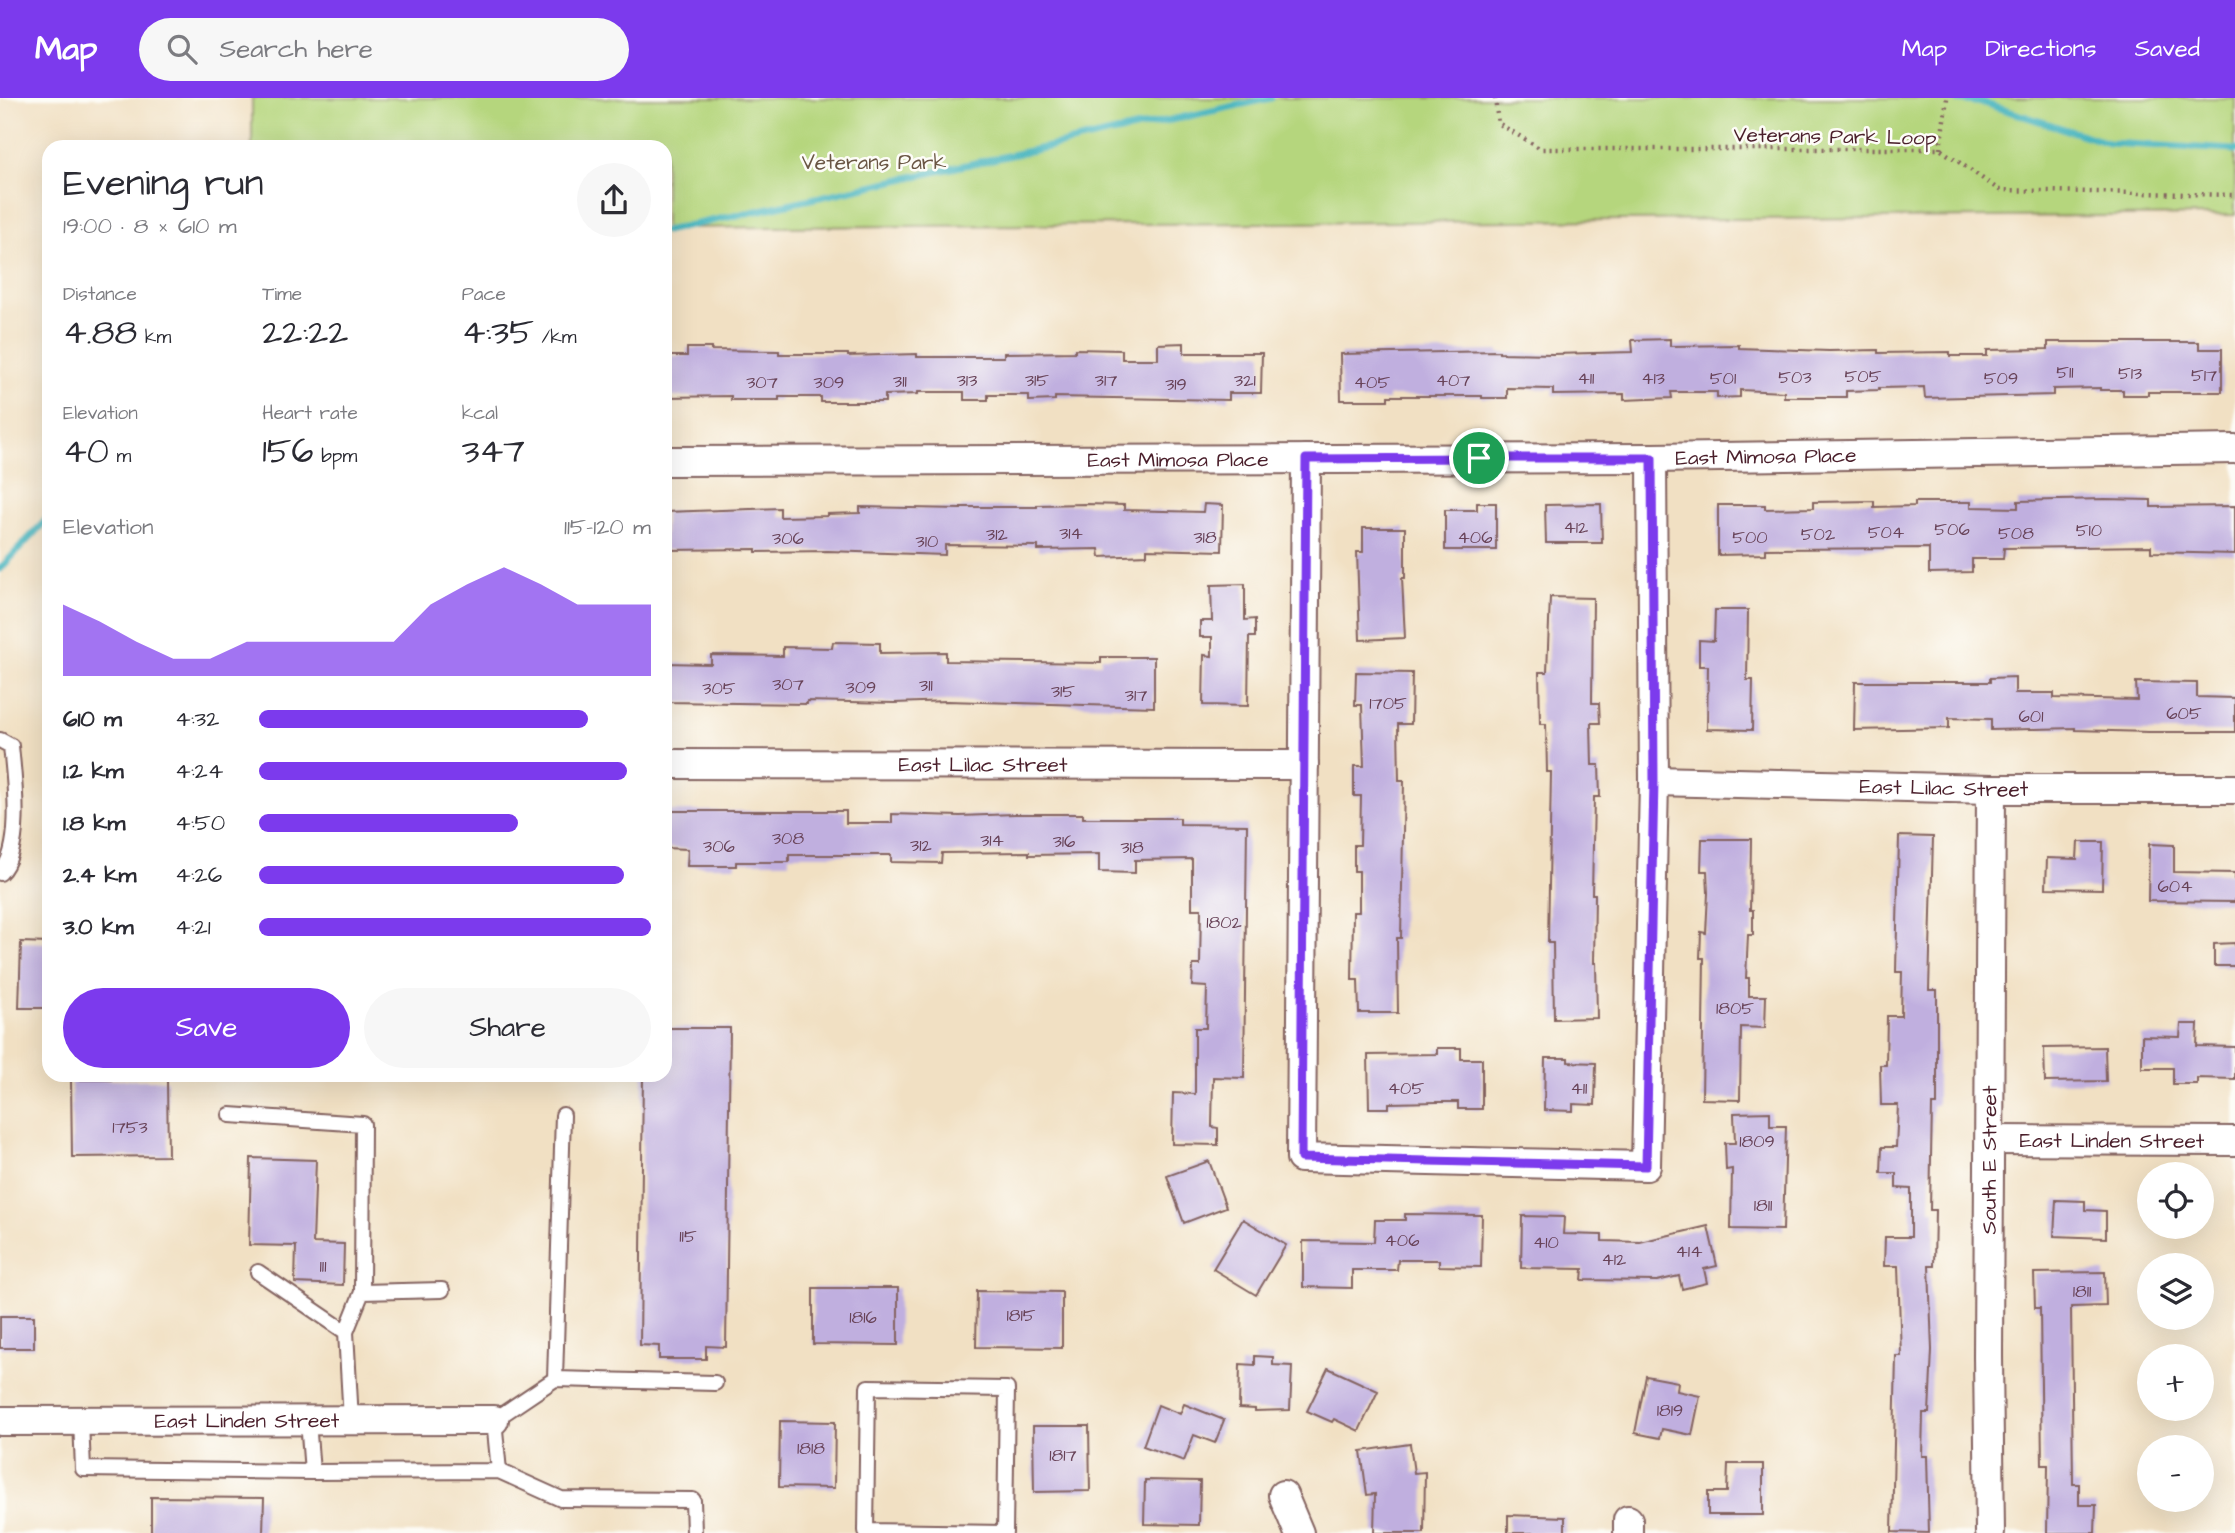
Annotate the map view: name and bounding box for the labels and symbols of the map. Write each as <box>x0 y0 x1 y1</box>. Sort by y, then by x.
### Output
street label: Veterans Park Loop <box>1733 120 1937 154</box>
park label: Veterans Park <box>802 148 946 177</box>
house number: 511 <box>2056 360 2074 385</box>
house number: 513 <box>2118 361 2142 386</box>
house number: 517 <box>2191 363 2217 388</box>
house number: 505 <box>1845 364 1882 389</box>
house number: 503 <box>1778 365 1812 390</box>
house number: 411 <box>1578 366 1594 391</box>
house number: 413 <box>1641 366 1665 391</box>
house number: 501 <box>1710 366 1736 391</box>
house number: 509 <box>1984 366 2018 391</box>
house number: 313 <box>957 368 977 393</box>
house number: 315 <box>1025 368 1049 393</box>
house number: 317 <box>1095 368 1117 393</box>
house number: 321 <box>1234 368 1256 393</box>
house number: 407 <box>1436 368 1470 393</box>
house number: 311 <box>893 369 907 394</box>
house number: 307 <box>746 370 778 395</box>
house number: 309 <box>814 370 844 395</box>
house number: 405 <box>1354 370 1390 395</box>
house number: 319 <box>1165 372 1187 397</box>
pin <box>1449 428 1509 488</box>
street label: East Mimosa Place <box>1675 441 1857 473</box>
street label: East Mimosa Place <box>1087 445 1269 475</box>
house number: 412 <box>1564 515 1589 540</box>
house number: 506 <box>1934 517 1970 542</box>
house number: 510 <box>2076 518 2102 543</box>
house number: 504 <box>1868 520 1904 545</box>
house number: 314 <box>1059 521 1083 546</box>
house number: 508 <box>1998 521 2034 546</box>
house number: 312 <box>986 522 1009 547</box>
house number: 502 <box>1801 522 1836 547</box>
house number: 318 <box>1193 525 1217 550</box>
house number: 406 <box>1458 525 1492 550</box>
house number: 500 <box>1732 525 1768 550</box>
house number: 306 <box>772 526 804 551</box>
house number: 310 <box>916 529 938 554</box>
house number: 307 <box>772 672 804 697</box>
house number: 311 <box>919 673 933 698</box>
house number: 309 <box>846 675 876 700</box>
house number: 305 <box>702 676 736 701</box>
house number: 315 <box>1051 679 1075 704</box>
house number: 317 <box>1125 683 1147 708</box>
house number: 1705 <box>1369 691 1407 716</box>
house number: 605 <box>2166 701 2202 726</box>
house number: 601 <box>2019 704 2043 729</box>
street label: East Lilac Street <box>899 750 1068 780</box>
street label: East Lilac Street <box>1859 772 2029 804</box>
house number: 308 <box>772 826 804 851</box>
house number: 314 <box>980 828 1004 853</box>
house number: 316 <box>1053 829 1075 854</box>
house number: 312 <box>910 833 933 858</box>
house number: 306 <box>703 834 735 859</box>
house number: 318 <box>1120 835 1144 860</box>
house number: 604 <box>2158 874 2192 899</box>
house number: 1802 <box>1206 910 1243 935</box>
house number: 1805 <box>1716 996 1754 1021</box>
house number: 405 <box>1388 1076 1424 1101</box>
house number: 411 <box>1571 1076 1587 1101</box>
street label: South E Street <box>1975 1085 2004 1235</box>
house number: 1753 <box>112 1115 148 1140</box>
street label: East Linden Street <box>2020 1126 2205 1156</box>
house number: 1809 <box>1739 1129 1775 1154</box>
house number: 1811 <box>1754 1193 1772 1218</box>
house number: 115 <box>679 1224 697 1249</box>
house number: 406 <box>1385 1228 1419 1253</box>
house number: 410 <box>1533 1230 1559 1255</box>
house number: 414 <box>1676 1239 1702 1264</box>
house number: 412 <box>1602 1247 1627 1272</box>
house number: 111 <box>320 1254 326 1279</box>
house number: 1811 <box>2073 1279 2091 1304</box>
house number: 1815 <box>1006 1303 1036 1328</box>
house number: 1816 <box>849 1305 877 1330</box>
house number: 1819 <box>1657 1398 1683 1423</box>
street label: East Linden Street <box>155 1406 340 1436</box>
house number: 1818 <box>797 1436 825 1461</box>
house number: 1817 <box>1049 1443 1077 1468</box>

